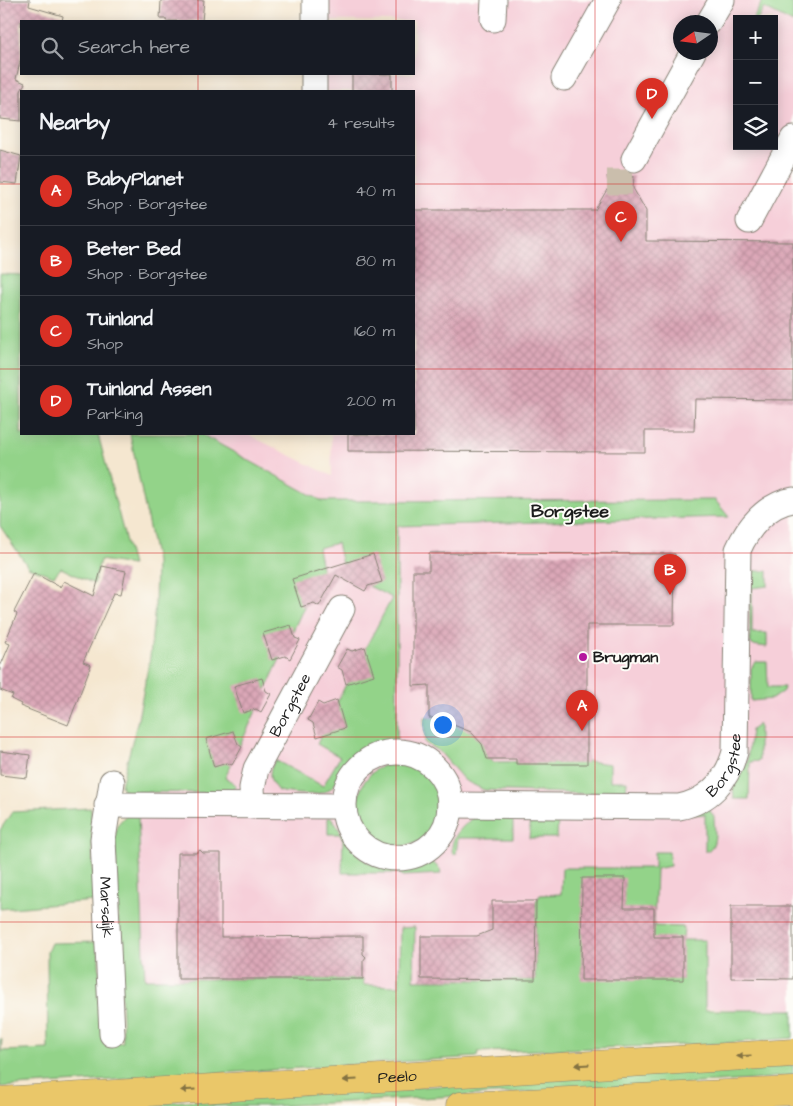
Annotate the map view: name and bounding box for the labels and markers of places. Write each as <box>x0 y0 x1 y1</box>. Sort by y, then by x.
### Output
pin: D <box>636 78 668 119</box>
pin: C <box>605 201 637 242</box>
pin: B <box>654 554 686 595</box>
place label: Brugman <box>593 646 658 670</box>
marker: Brugman <box>577 651 589 663</box>
pin: A <box>566 690 598 731</box>

